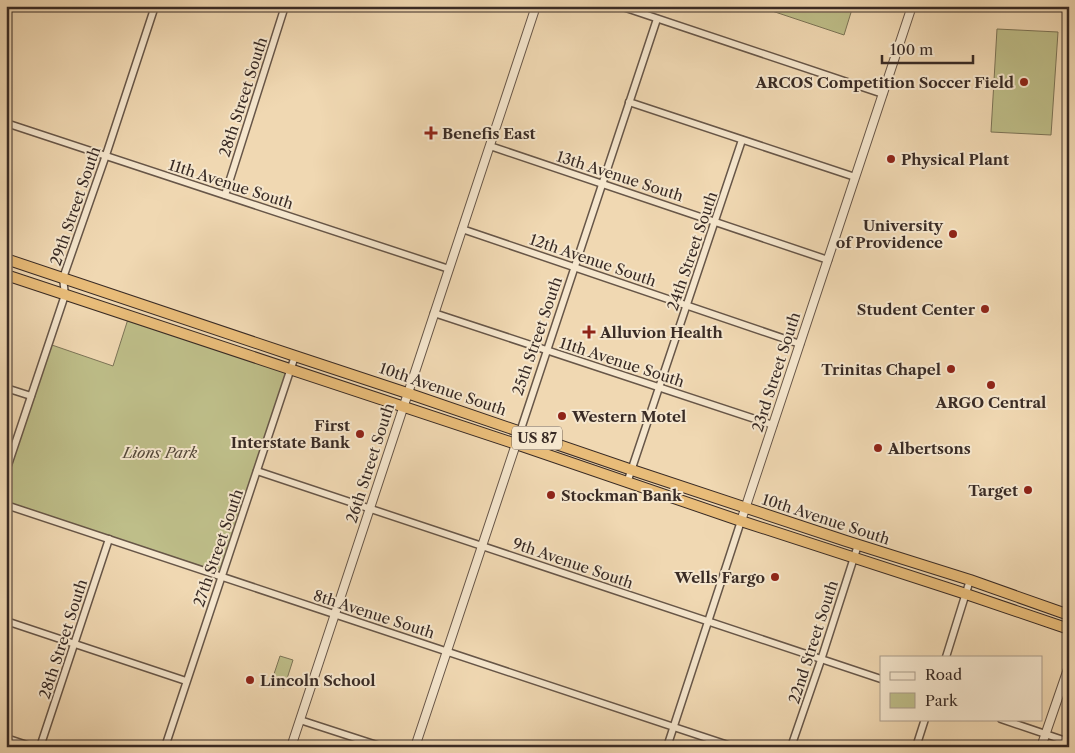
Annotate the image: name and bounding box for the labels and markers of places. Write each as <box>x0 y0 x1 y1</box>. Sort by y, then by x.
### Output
place label: ARCOS Competition Soccer Field <box>755 73 1014 92</box>
marker: ARCOS Competition Soccer Field <box>1018 76 1030 88</box>
place label: Benefis East <box>442 124 536 143</box>
marker: Benefis East <box>424 126 438 140</box>
place label: Physical Plant <box>901 150 1009 169</box>
marker: Physical Plant <box>885 153 897 165</box>
place label: University of Providence <box>836 216 944 252</box>
marker: University of Providence <box>947 228 959 240</box>
place label: Student Center <box>857 300 976 319</box>
marker: Student Center <box>979 303 991 315</box>
place label: Alluvion Health <box>599 323 723 342</box>
marker: Alluvion Health <box>582 325 596 339</box>
place label: Trinitas Chapel <box>821 360 941 379</box>
marker: Trinitas Chapel <box>945 363 957 375</box>
marker: ARGO Central <box>985 379 997 391</box>
place label: ARGO Central <box>935 393 1046 412</box>
place label: Western Motel <box>571 407 686 426</box>
marker: Western Motel <box>556 410 568 422</box>
place label: First Interstate Bank <box>231 416 351 452</box>
marker: First Interstate Bank <box>354 428 366 440</box>
place label: Albertsons <box>887 439 971 458</box>
marker: Albertsons <box>872 442 884 454</box>
place label: Target <box>968 481 1018 500</box>
marker: Target <box>1022 484 1034 496</box>
place label: Stockman Bank <box>561 486 683 505</box>
marker: Stockman Bank <box>545 489 557 501</box>
place label: Wells Fargo <box>674 568 765 587</box>
marker: Wells Fargo <box>769 571 781 583</box>
place label: Lincoln School <box>260 671 376 690</box>
marker: Lincoln School <box>244 674 256 686</box>

